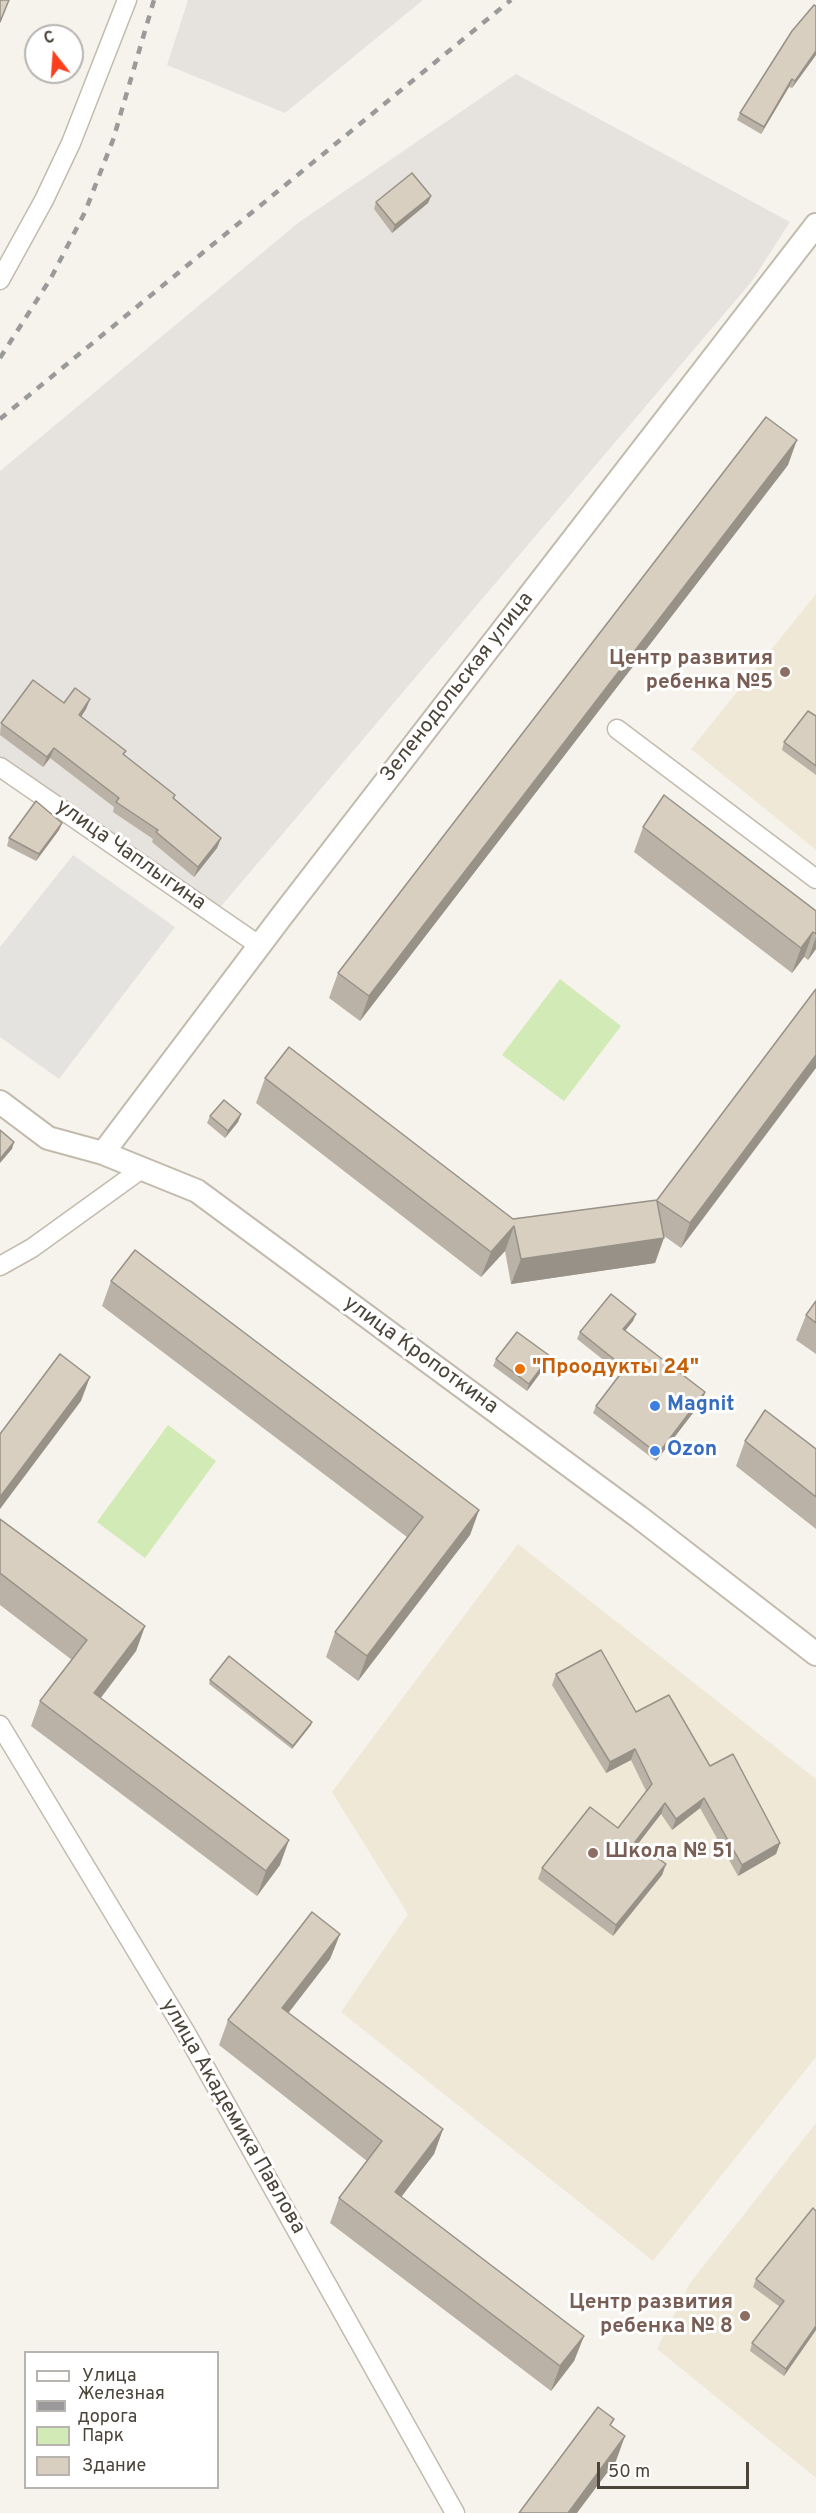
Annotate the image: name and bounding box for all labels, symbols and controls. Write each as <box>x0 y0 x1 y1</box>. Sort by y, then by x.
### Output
north arrow <box>24 24 84 84</box>
text: С <box>42 28 57 50</box>
street label: Зеленодольская улица <box>376 588 540 788</box>
place label: Центр развития ребенка №5 <box>609 647 773 697</box>
marker: Центр развития ребенка №5 <box>778 665 792 679</box>
street label: улица Чаплыгина <box>50 795 210 917</box>
street label: улица Кропоткина <box>338 1291 502 1421</box>
place label: "Проодукты 24" <box>532 1356 699 1382</box>
marker: "Проодукты 24" <box>513 1362 527 1376</box>
place label: Magnit <box>667 1393 735 1419</box>
marker: Magnit <box>648 1399 662 1413</box>
place label: Ozon <box>667 1438 717 1464</box>
marker: Ozon <box>648 1444 662 1458</box>
place label: Школа № 51 <box>605 1840 733 1866</box>
marker: Школа № 51 <box>586 1846 600 1860</box>
street label: улица Академика Павлова <box>154 1995 310 2239</box>
place label: Центр развития ребенка № 8 <box>569 2291 733 2341</box>
marker: Центр развития ребенка № 8 <box>738 2309 752 2323</box>
legend <box>24 2351 219 2489</box>
text: Улица <box>82 2365 136 2388</box>
text: Железная дорога <box>78 2383 165 2429</box>
text: Парк <box>82 2425 124 2448</box>
scale bar <box>600 2450 752 2488</box>
text: Здание <box>82 2455 146 2478</box>
text: 50 m <box>608 2461 650 2484</box>

